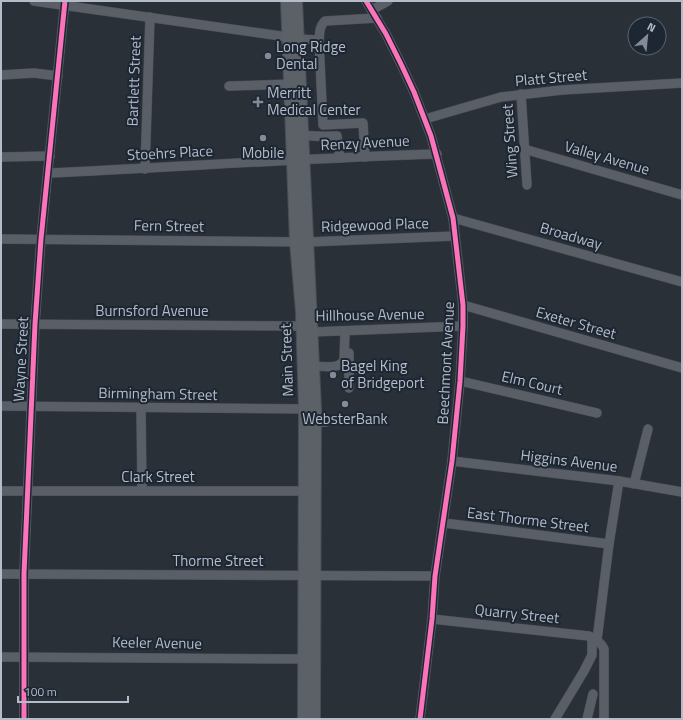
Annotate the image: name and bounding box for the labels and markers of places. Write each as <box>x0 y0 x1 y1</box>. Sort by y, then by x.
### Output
place label: Long Ridge Dental <box>276 35 346 75</box>
marker: Long Ridge Dental <box>263 51 273 61</box>
place label: Merritt Medical Center <box>267 81 361 121</box>
marker: Merritt Medical Center <box>252 96 264 108</box>
marker: Mobile <box>258 133 268 143</box>
place label: Mobile <box>242 141 284 164</box>
place label: Bagel King of Bridgeport <box>341 354 425 394</box>
marker: Bagel King of Bridgeport <box>328 370 338 380</box>
marker: WebsterBank <box>340 399 350 409</box>
place label: WebsterBank <box>302 407 388 430</box>

